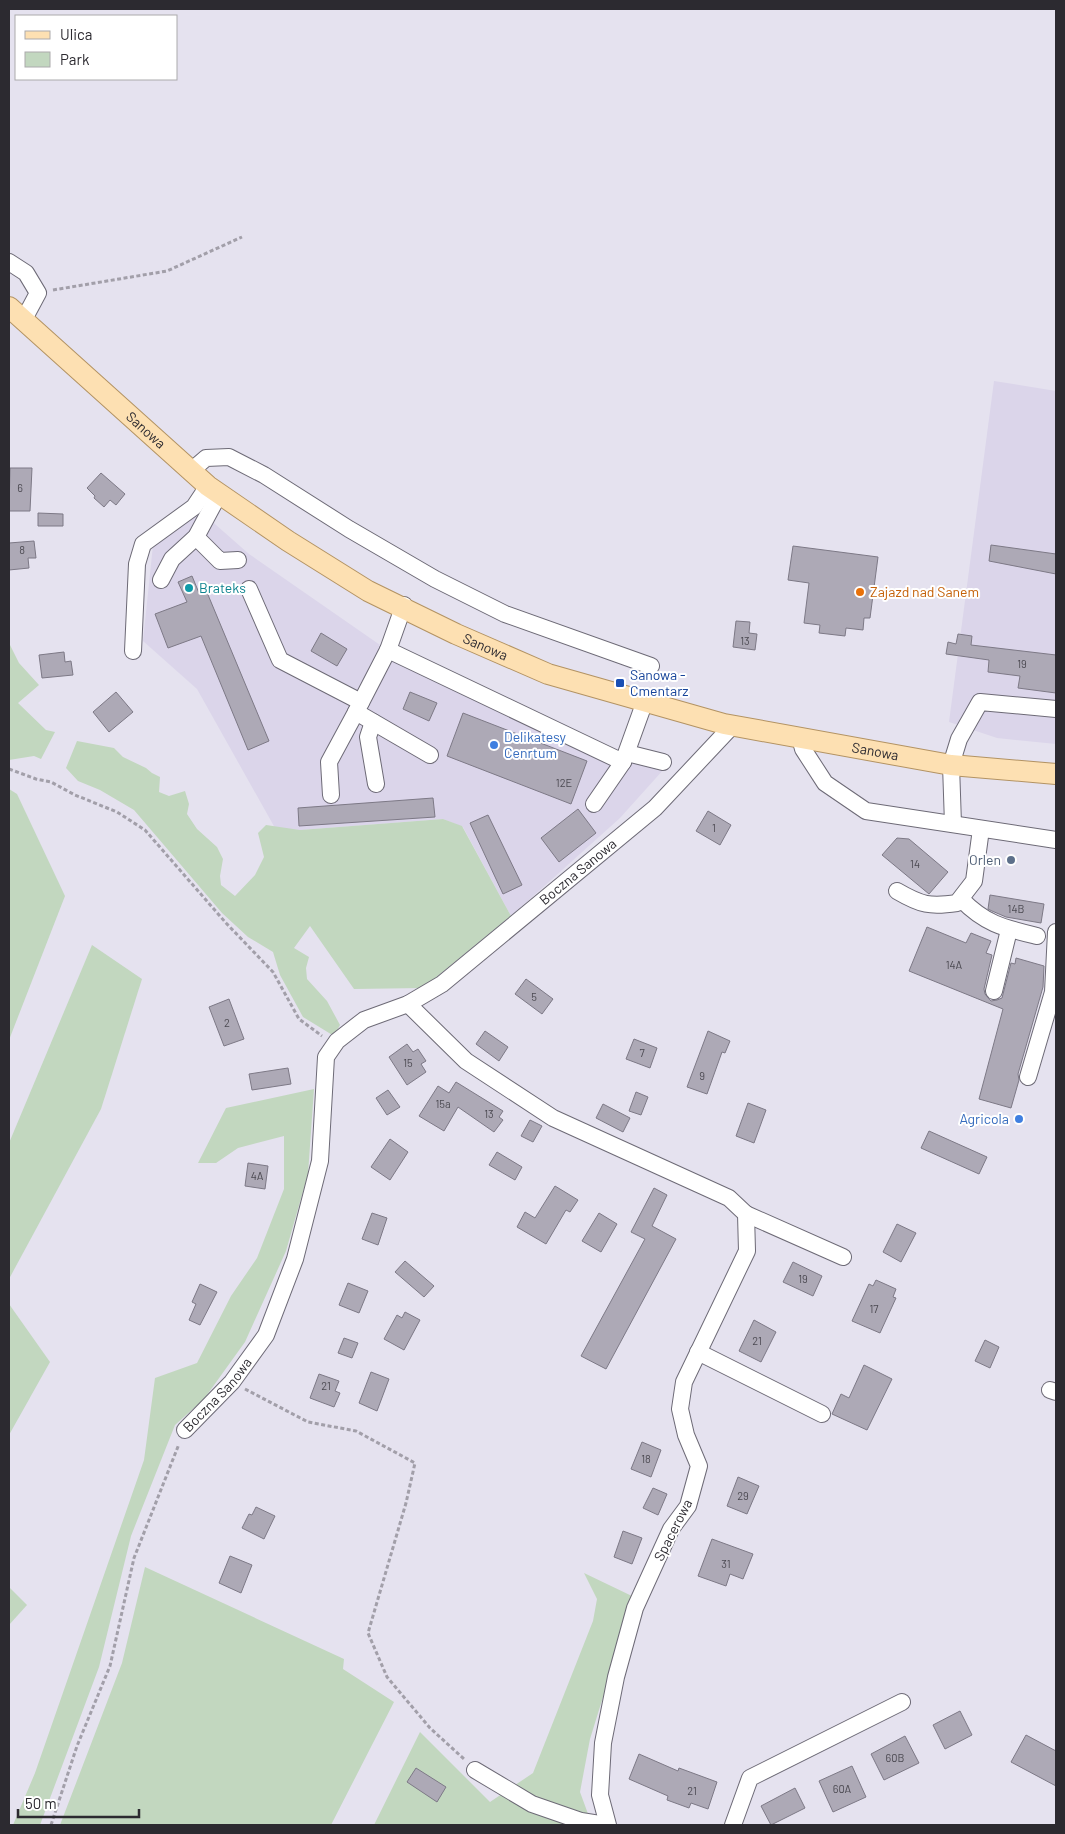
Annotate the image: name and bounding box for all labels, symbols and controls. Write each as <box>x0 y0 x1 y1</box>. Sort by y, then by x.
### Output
legend <box>15 15 178 80</box>
text: Ulica <box>60 25 92 43</box>
text: Park <box>60 50 90 68</box>
street label: Sanowa <box>123 408 169 452</box>
house number: 6 <box>17 481 23 494</box>
house number: 8 <box>19 543 25 556</box>
place label: Brateks <box>199 579 246 596</box>
marker: Brateks <box>183 582 195 594</box>
place label: Zajazd nad Sanem <box>870 583 979 600</box>
marker: Zajazd nad Sanem <box>854 586 866 598</box>
street label: Sanowa <box>460 629 511 664</box>
house number: 13 <box>740 634 750 647</box>
house number: 19 <box>1017 657 1027 670</box>
place label: Sanowa - Cmentarz <box>630 666 689 699</box>
marker: Sanowa - Cmentarz <box>614 677 626 689</box>
place label: Delikatesy Cenrtum <box>504 728 566 761</box>
street label: Sanowa <box>851 738 900 763</box>
marker: Delikatesy Cenrtum <box>488 739 500 751</box>
house number: 12E <box>556 776 573 789</box>
house number: 1 <box>712 821 716 834</box>
street label: Boczna Sanowa <box>536 835 619 908</box>
place label: Orlen <box>969 851 1001 868</box>
marker: Orlen <box>1005 854 1017 866</box>
house number: 14 <box>910 857 920 870</box>
house number: 14B <box>1008 902 1025 915</box>
house number: 14A <box>946 958 963 971</box>
house number: 5 <box>531 990 537 1003</box>
house number: 2 <box>224 1016 230 1029</box>
house number: 7 <box>639 1046 645 1059</box>
house number: 15 <box>403 1056 413 1069</box>
house number: 9 <box>699 1069 705 1082</box>
house number: 15a <box>435 1097 451 1110</box>
house number: 13 <box>484 1107 494 1120</box>
place label: Agricola <box>959 1110 1009 1127</box>
marker: Agricola <box>1013 1113 1025 1125</box>
house number: 4A <box>251 1169 264 1182</box>
house number: 19 <box>798 1272 808 1285</box>
house number: 17 <box>869 1302 879 1315</box>
house number: 21 <box>752 1334 762 1347</box>
street label: Boczna Sanowa <box>179 1354 255 1435</box>
house number: 21 <box>321 1379 331 1392</box>
house number: 18 <box>641 1452 651 1465</box>
house number: 29 <box>737 1489 749 1502</box>
street label: Spacerowa <box>650 1496 695 1564</box>
house number: 31 <box>721 1557 731 1570</box>
house number: 60B <box>886 1751 904 1764</box>
house number: 60A <box>833 1782 852 1795</box>
house number: 21 <box>687 1784 697 1797</box>
scale bar <box>18 1786 139 1818</box>
text: 50 m <box>25 1794 57 1812</box>

